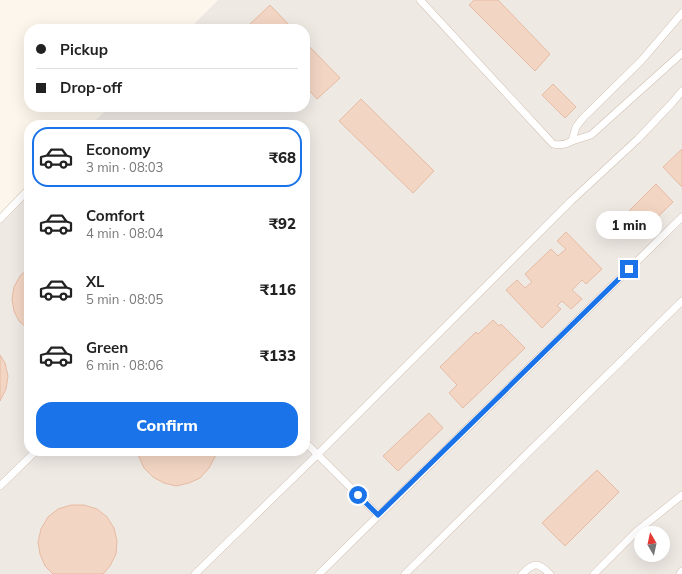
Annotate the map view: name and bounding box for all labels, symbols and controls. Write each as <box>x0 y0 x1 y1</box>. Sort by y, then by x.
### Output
text: Pickup <box>60 40 108 59</box>
text: Drop-off <box>60 78 122 97</box>
icon: car <box>38 139 74 175</box>
text: Economy <box>86 140 151 159</box>
text: ₹68 <box>269 148 296 167</box>
text: 3 min · 08:03 <box>86 159 163 175</box>
icon: car <box>38 205 74 241</box>
text: Comfort <box>86 206 144 225</box>
callout: 1 min <box>596 211 662 239</box>
text: ₹92 <box>269 214 296 233</box>
text: 1 min <box>612 217 646 233</box>
text: 4 min · 08:04 <box>86 225 163 241</box>
route end <box>620 260 638 278</box>
icon: car <box>38 271 74 307</box>
text: XL <box>86 272 104 291</box>
text: ₹116 <box>260 280 296 299</box>
text: 5 min · 08:05 <box>86 291 163 307</box>
icon: car <box>38 337 74 373</box>
text: Green <box>86 338 128 357</box>
text: ₹133 <box>260 346 296 365</box>
text: 6 min · 08:06 <box>86 357 163 373</box>
button: Confirm <box>36 402 298 448</box>
route start <box>349 486 367 504</box>
north arrow <box>634 526 670 562</box>
map controls <box>634 526 670 562</box>

